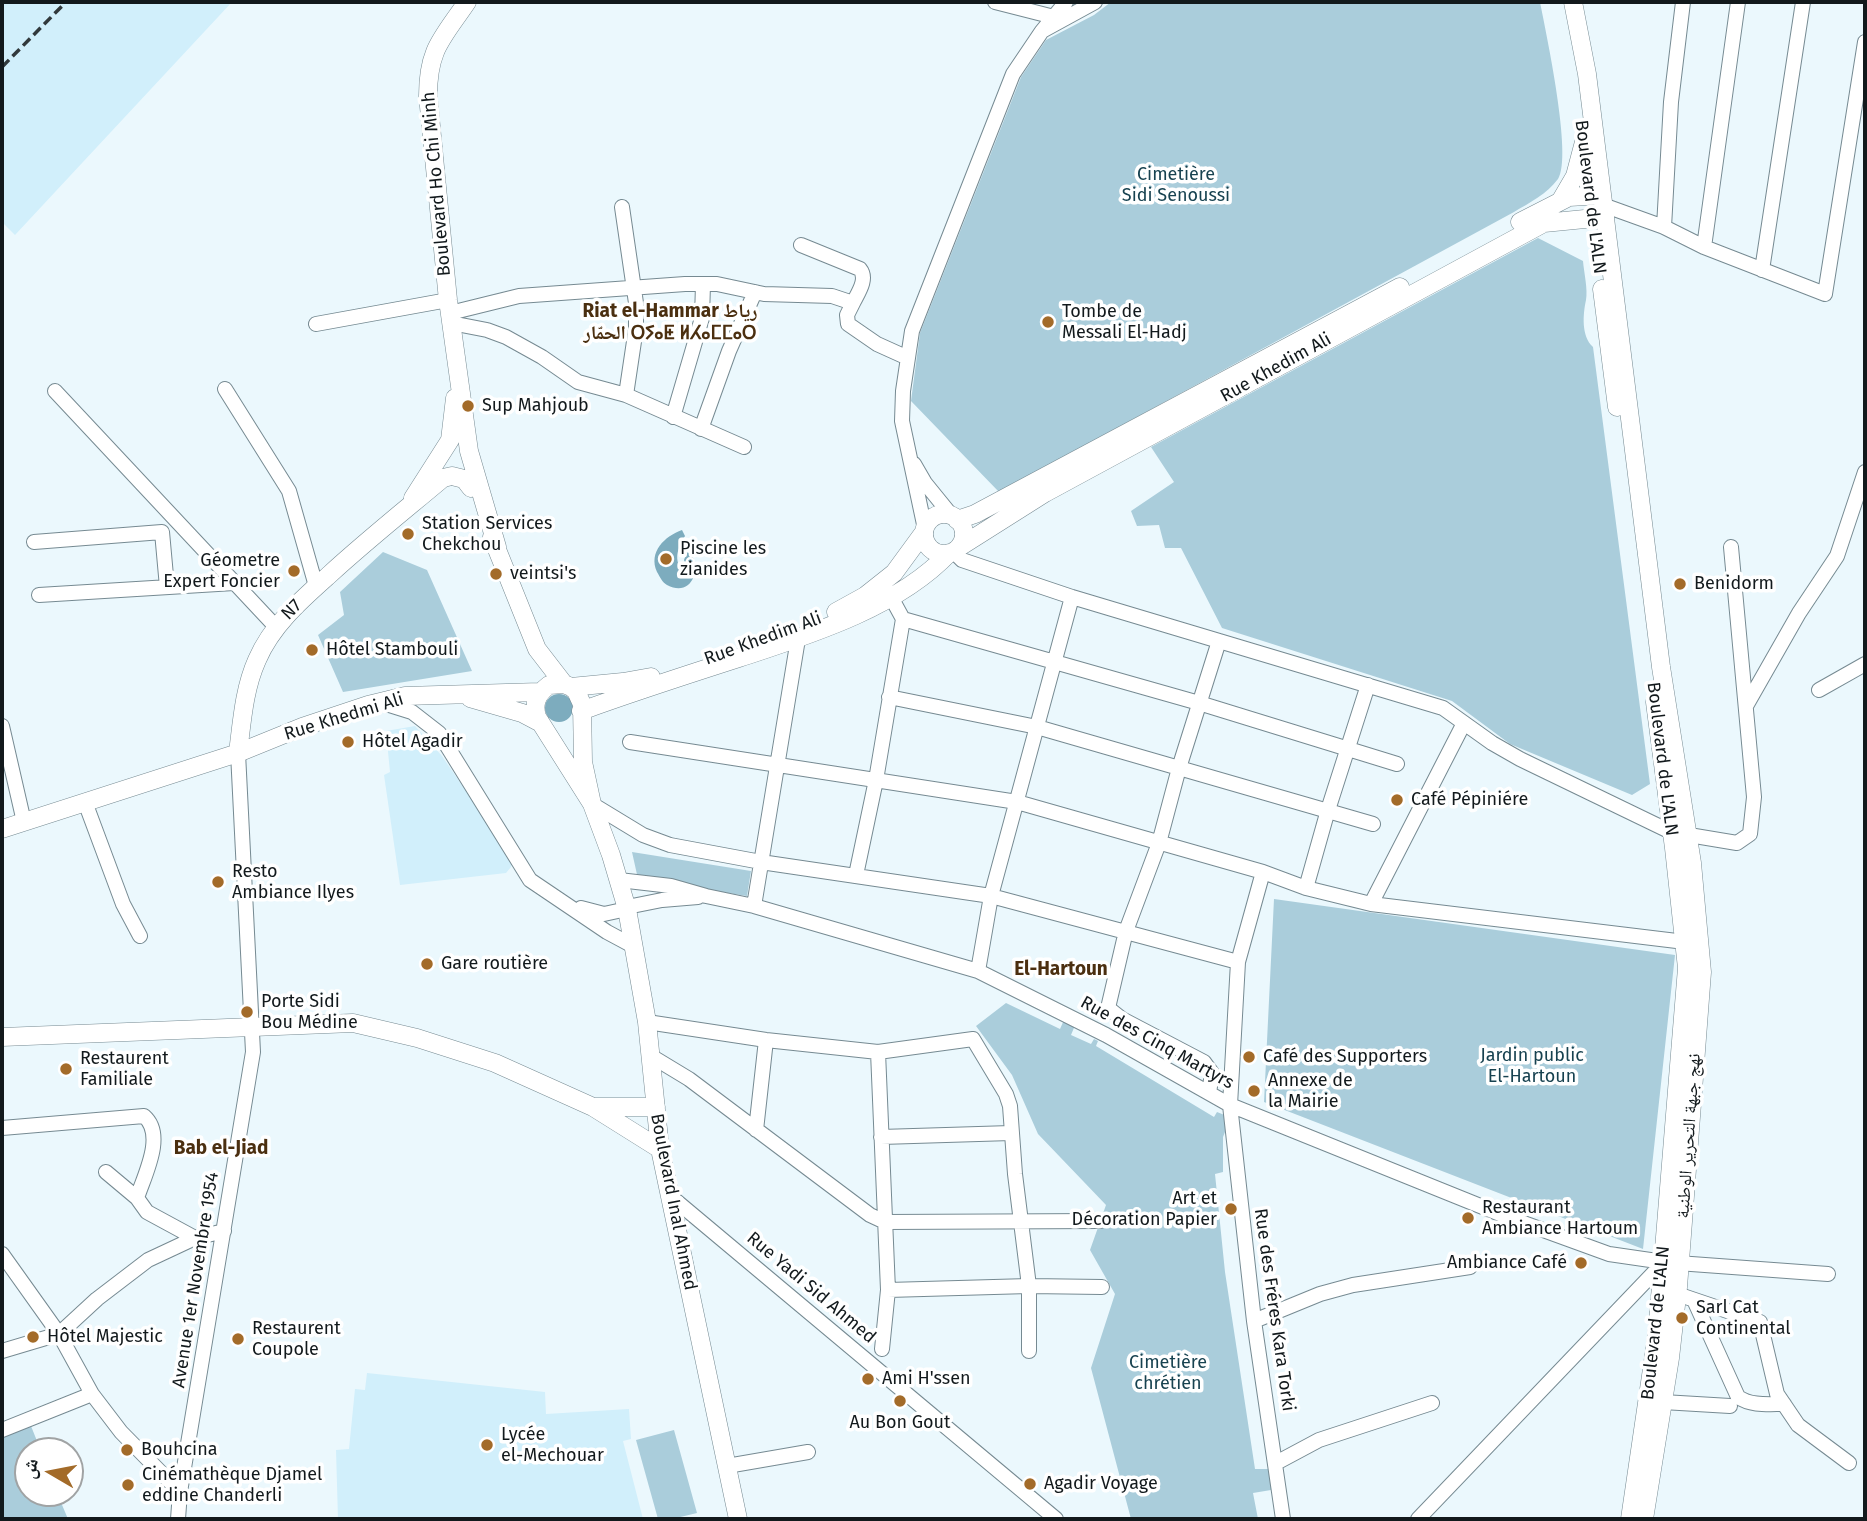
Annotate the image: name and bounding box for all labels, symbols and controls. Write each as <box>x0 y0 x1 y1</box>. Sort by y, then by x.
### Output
street label: Boulevard Ho Chi Minh <box>418 91 456 277</box>
street label: Boulevard de L'ALN <box>1570 119 1610 275</box>
park label: Cimetière Sidi Senoussi <box>1122 164 1230 206</box>
district label: Riat el-Hammar رياط الحمّار ⵔⵢⴰⵟ ⵍⵃⴰⵎⵎⴰⵔ <box>583 301 757 345</box>
place label: Tombe de Messali El-Hadj <box>1062 301 1187 344</box>
marker: Tombe de Messali El-Hadj <box>1040 314 1056 330</box>
street label: Rue Khedim Ali <box>1217 329 1335 407</box>
place label: Sup Mahjoub <box>482 395 589 417</box>
marker: Sup Mahjoub <box>460 398 476 414</box>
place label: Station Services Chekchou <box>422 513 552 556</box>
marker: Station Services Chekchou <box>400 526 416 542</box>
place label: Piscine les zianides <box>680 538 766 580</box>
place label: Géometre Expert Foncier <box>163 550 280 592</box>
marker: Piscine les zianides <box>658 551 674 567</box>
marker: Géometre Expert Foncier <box>286 563 302 579</box>
place label: veintsi's <box>510 563 576 585</box>
marker: veintsi's <box>488 566 504 582</box>
place label: Benidorm <box>1694 573 1774 595</box>
marker: Benidorm <box>1672 576 1688 592</box>
street label: N7 <box>277 595 307 625</box>
street label: Rue Khedim Ali <box>701 608 825 670</box>
place label: Hôtel Stambouli <box>326 639 458 661</box>
marker: Hôtel Stambouli <box>304 642 320 658</box>
street label: Boulevard de L'ALN <box>1642 681 1682 837</box>
street label: Rue Khedmi Ali <box>282 689 406 745</box>
place label: Hôtel Agadir <box>362 731 463 753</box>
marker: Hôtel Agadir <box>340 734 356 750</box>
place label: Café Pépiniére <box>1411 789 1528 811</box>
marker: Café Pépiniére <box>1389 792 1405 808</box>
place label: Resto Ambiance Ilyes <box>232 861 354 903</box>
marker: Resto Ambiance Ilyes <box>210 874 226 890</box>
place label: Gare routière <box>441 953 548 975</box>
marker: Gare routière <box>419 956 435 972</box>
district label: El-Hartoun <box>1014 959 1108 981</box>
place label: Porte Sidi Bou Médine <box>261 991 358 1034</box>
street label: Rue des Cinq Martyrs <box>1077 992 1237 1094</box>
marker: Porte Sidi Bou Médine <box>239 1004 255 1020</box>
park label: Jardin public El-Hartoun <box>1480 1045 1584 1088</box>
place label: Café des Supporters <box>1263 1046 1427 1068</box>
place label: Restaurent Familiale <box>80 1048 169 1090</box>
marker: Café des Supporters <box>1241 1049 1257 1065</box>
street label: نهج جبهة التحرير الوطنية <box>1672 1053 1706 1219</box>
marker: Restaurent Familiale <box>58 1061 74 1077</box>
place label: Annexe de la Mairie <box>1268 1070 1353 1112</box>
marker: Annexe de la Mairie <box>1246 1083 1262 1099</box>
street label: Boulevard Inal Ahmed <box>645 1112 701 1292</box>
district label: Bab el-Jiad <box>174 1138 268 1160</box>
street label: Avenue 1er Novembre 1954 <box>168 1171 224 1389</box>
place label: Art et Décoration Papier <box>1072 1188 1217 1230</box>
place label: Restaurant Ambiance Hartoum <box>1482 1197 1638 1240</box>
marker: Art et Décoration Papier <box>1223 1201 1239 1217</box>
street label: Rue des Fréres Kara Torki <box>1249 1207 1299 1413</box>
marker: Restaurant Ambiance Hartoum <box>1460 1210 1476 1226</box>
street label: Rue Yadi Sid Ahmed <box>742 1228 880 1348</box>
street label: Boulevard de L'ALN <box>1637 1245 1675 1401</box>
place label: Ambiance Café <box>1447 1252 1567 1274</box>
marker: Ambiance Café <box>1573 1255 1589 1271</box>
place label: Sarl Cat Continental <box>1696 1297 1791 1340</box>
marker: Sarl Cat Continental <box>1674 1310 1690 1326</box>
place label: Restaurent Coupole <box>252 1318 341 1360</box>
place label: Hôtel Majestic <box>47 1326 163 1348</box>
marker: Hôtel Majestic <box>25 1329 41 1345</box>
marker: Restaurent Coupole <box>230 1331 246 1347</box>
park label: Cimetière chrétien <box>1129 1352 1207 1394</box>
place label: Ami H'ssen <box>882 1368 971 1390</box>
marker: Ami H'ssen <box>860 1371 876 1387</box>
marker: Au Bon Gout <box>892 1393 908 1409</box>
place label: Au Bon Gout <box>849 1412 951 1434</box>
place label: Lycée el-Mechouar <box>501 1424 604 1466</box>
north arrow <box>14 1437 84 1507</box>
marker: Lycée el-Mechouar <box>479 1437 495 1453</box>
place label: Bouhcina <box>141 1439 217 1461</box>
marker: Bouhcina <box>119 1442 135 1458</box>
text: ش <box>17 1457 43 1481</box>
place label: Cinémathèque Djamel eddine Chanderli <box>142 1464 322 1506</box>
place label: Agadir Voyage <box>1044 1473 1158 1495</box>
marker: Agadir Voyage <box>1022 1476 1038 1492</box>
marker: Cinémathèque Djamel eddine Chanderli <box>120 1477 136 1493</box>

